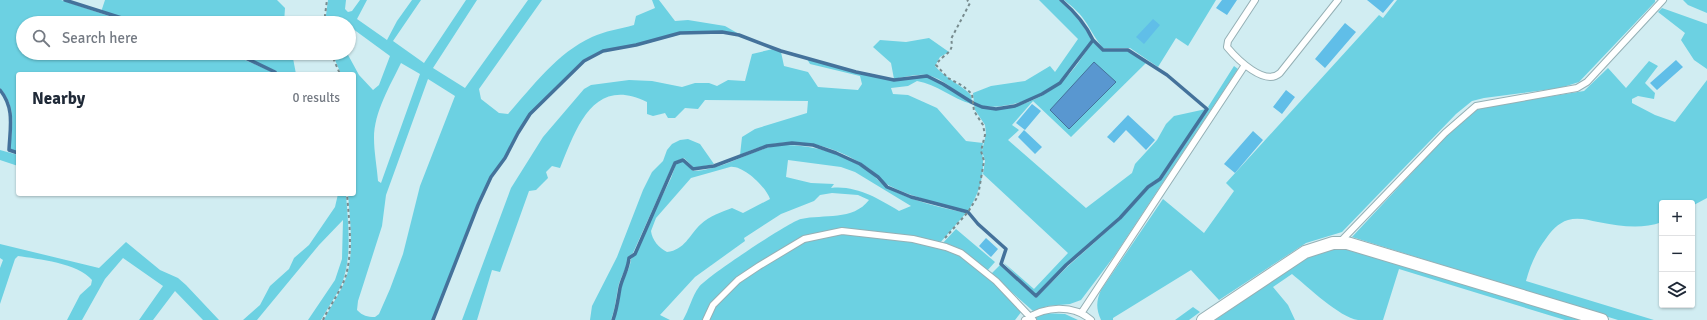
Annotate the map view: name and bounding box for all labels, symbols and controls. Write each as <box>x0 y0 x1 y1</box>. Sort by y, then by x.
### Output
search box <box>16 16 356 60</box>
icon: search <box>30 27 52 49</box>
text: Search here <box>62 29 138 47</box>
text: Nearby <box>32 88 85 109</box>
text: 0 results <box>292 90 340 106</box>
map controls <box>1659 200 1695 308</box>
button: + <box>1659 200 1695 236</box>
button: − <box>1659 236 1695 272</box>
button: layers <box>1659 272 1695 308</box>

